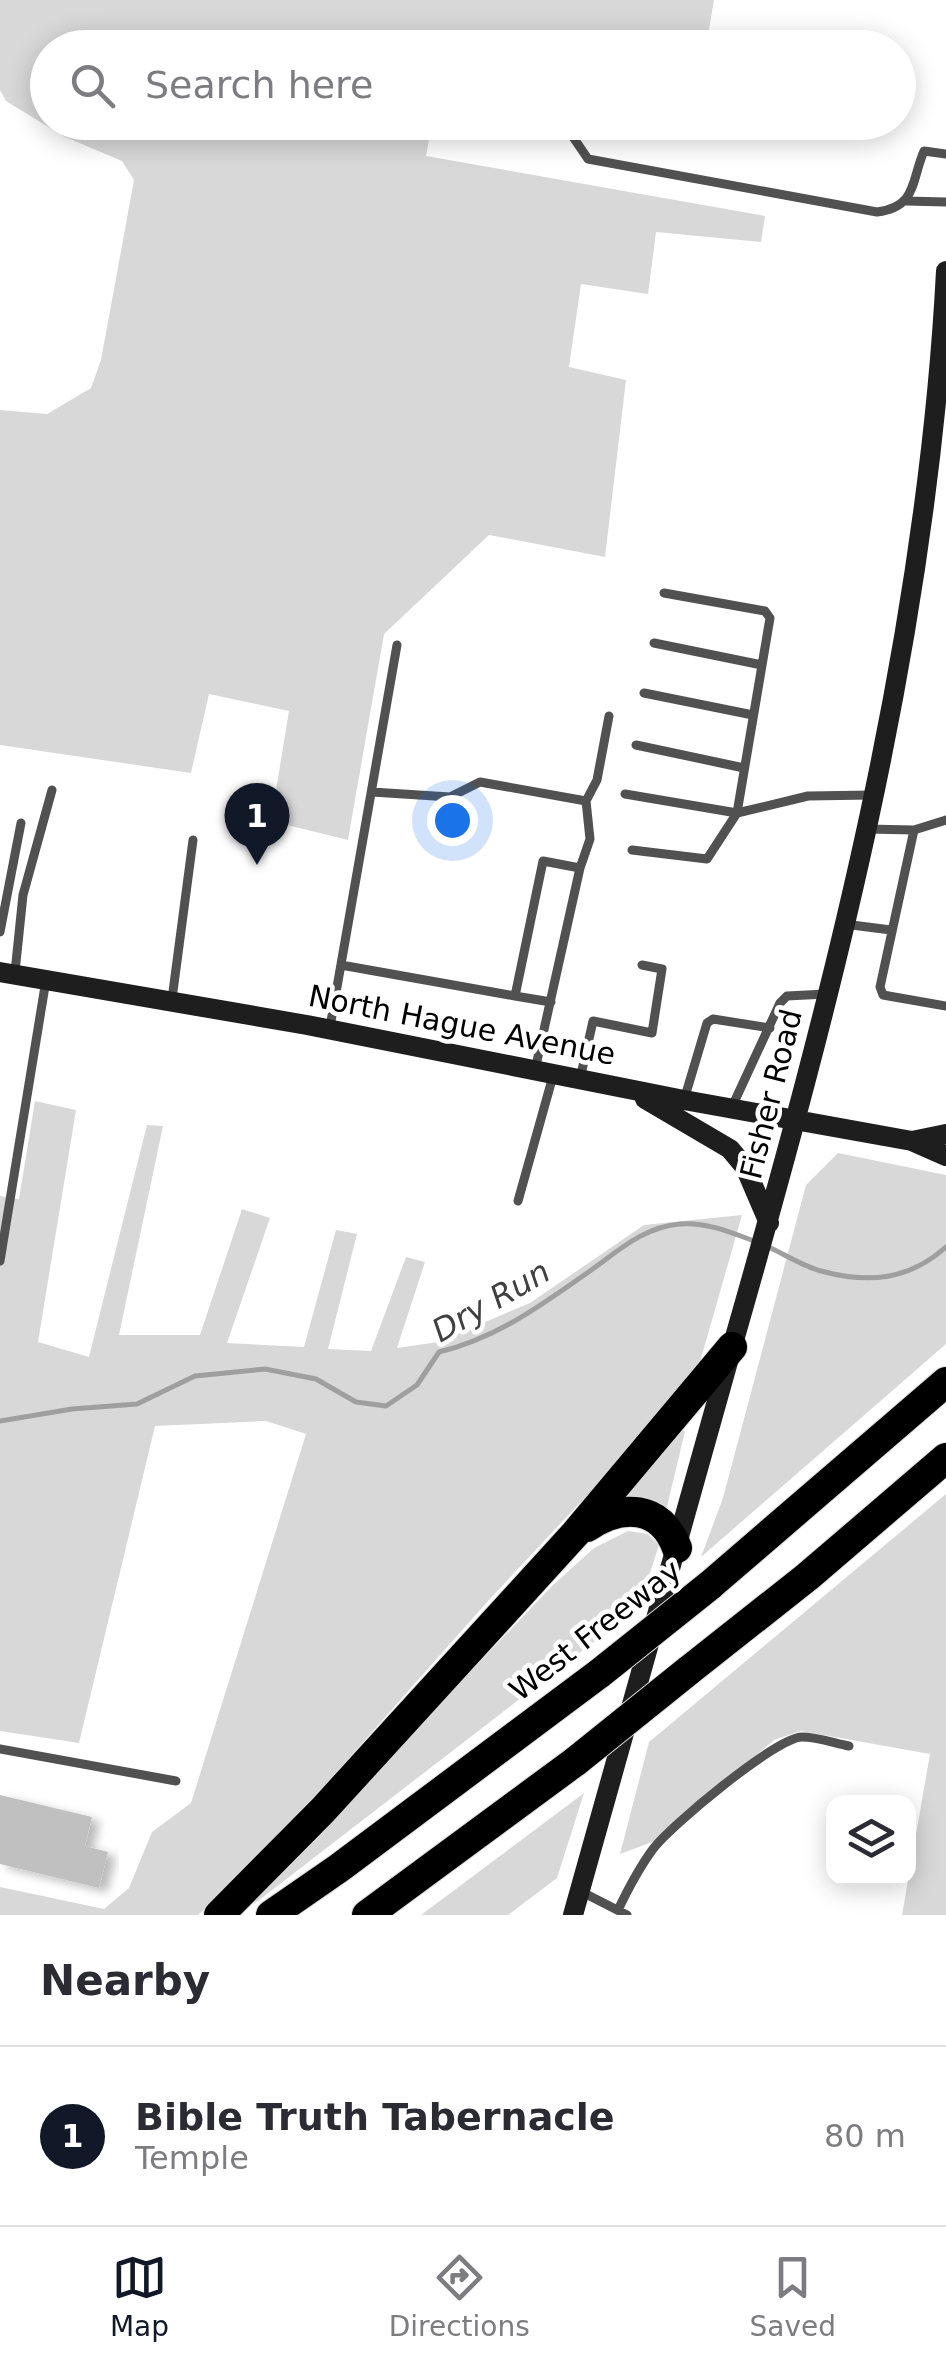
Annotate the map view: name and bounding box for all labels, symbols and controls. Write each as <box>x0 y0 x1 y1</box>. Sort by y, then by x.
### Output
search box <box>30 30 916 140</box>
icon: search <box>65 58 120 113</box>
text: Search here <box>145 63 373 107</box>
pin: 1 <box>224 782 290 865</box>
your location <box>427 795 478 846</box>
street label: North Hague Avenue <box>306 978 618 1072</box>
street label: Fisher Road <box>733 1006 809 1182</box>
water label: Dry Run <box>425 1252 557 1350</box>
street label: West Freeway <box>502 1552 688 1708</box>
map controls <box>826 1795 916 1885</box>
button: layers <box>826 1795 916 1885</box>
text: Nearby <box>40 1956 210 2005</box>
text: Bible Truth Tabernacle <box>135 2095 615 2139</box>
text: 1 <box>61 2117 84 2155</box>
text: 80 m <box>824 2117 906 2155</box>
text: Temple <box>135 2139 249 2177</box>
tab: Map <box>110 2250 169 2343</box>
tab: Directions <box>389 2250 530 2343</box>
tab: Saved <box>750 2250 836 2343</box>

